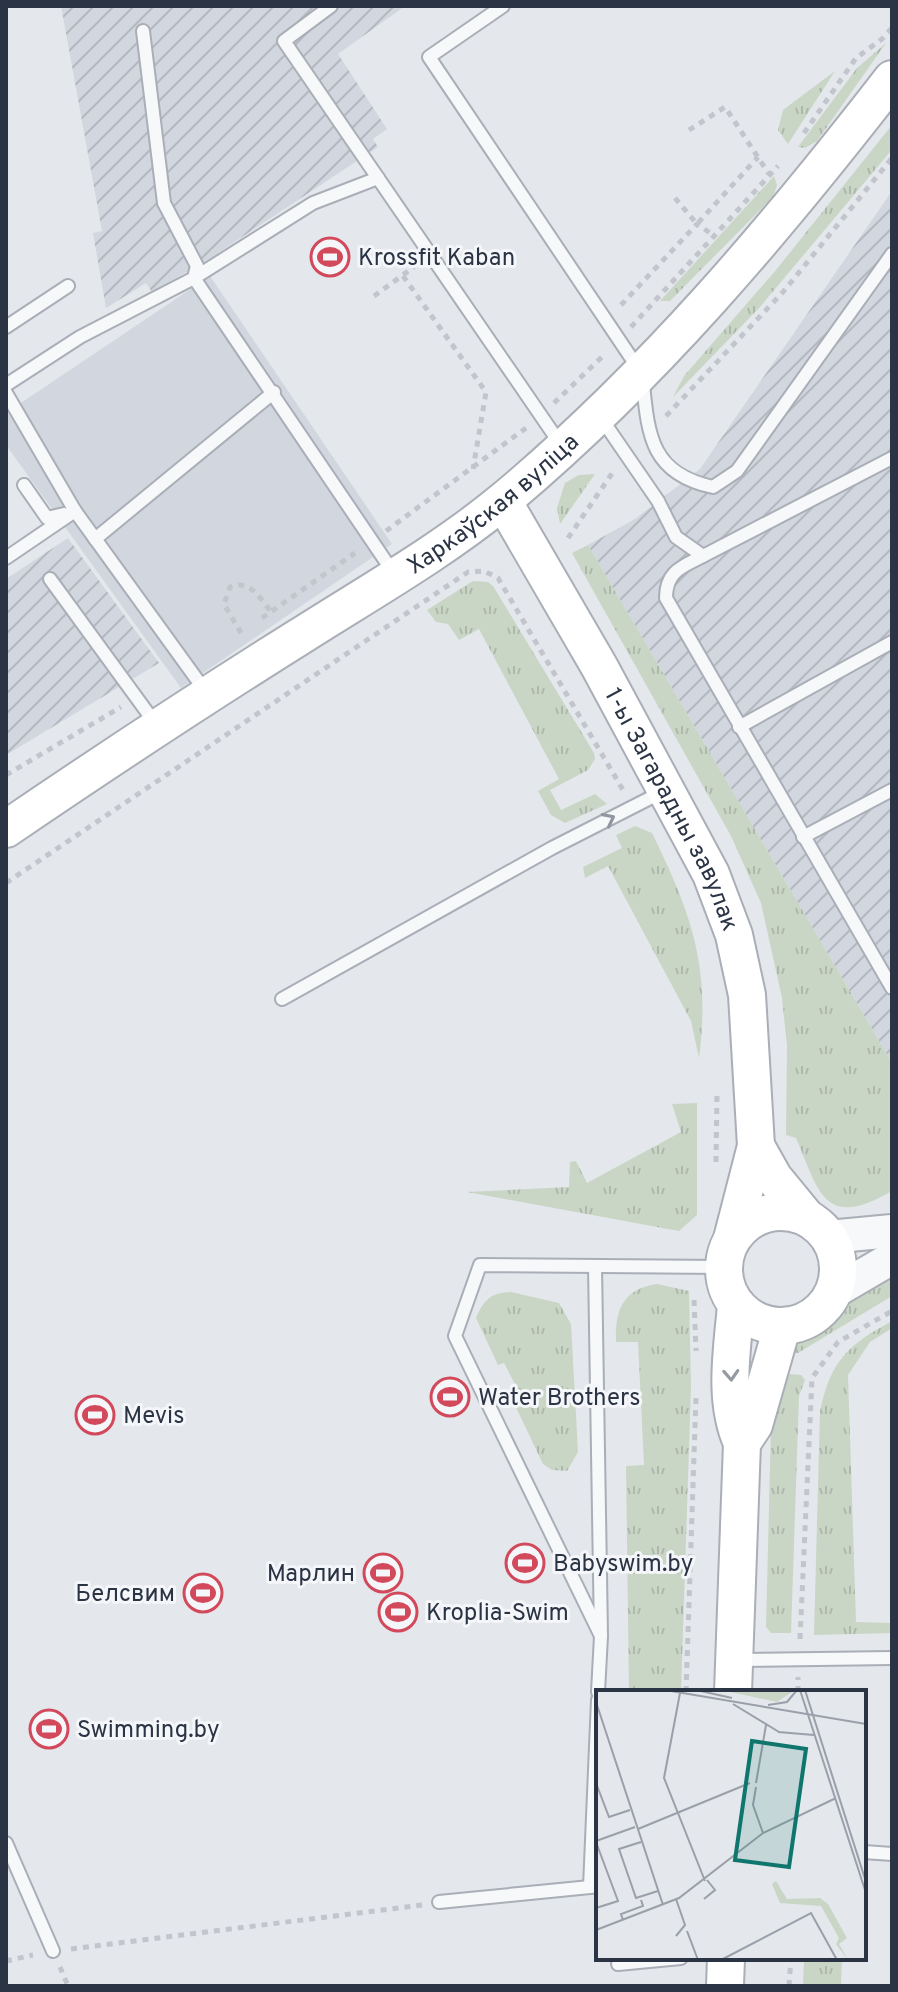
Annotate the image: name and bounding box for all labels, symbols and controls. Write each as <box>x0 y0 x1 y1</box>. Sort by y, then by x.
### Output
sports icon: Krossfit Kaban <box>309 236 351 278</box>
place label: Krossfit Kaban <box>358 244 515 274</box>
street label: Харкаўская вуліца <box>402 428 586 582</box>
street label: 1-ы Загарадны завулак <box>597 683 744 935</box>
one-way arrow <box>600 814 615 829</box>
one-way arrow <box>722 1369 739 1382</box>
sports icon: Water Brothers <box>429 1376 471 1418</box>
place label: Water Brothers <box>478 1384 640 1414</box>
sports icon: Mevis <box>74 1394 116 1436</box>
place label: Mevis <box>123 1402 184 1432</box>
sports icon: Babyswim.by <box>504 1542 546 1584</box>
place label: Babyswim.by <box>553 1550 693 1580</box>
sports icon: Марлин <box>362 1552 404 1594</box>
place label: Марлин <box>267 1560 355 1590</box>
sports icon: Белсвим <box>182 1572 224 1614</box>
place label: Белсвим <box>75 1580 175 1610</box>
sports icon: Kroplia-Swim <box>377 1591 419 1633</box>
place label: Kroplia-Swim <box>426 1599 569 1629</box>
inset map <box>596 1690 866 1960</box>
sports icon: Swimming.by <box>28 1708 70 1750</box>
place label: Swimming.by <box>77 1716 220 1746</box>

